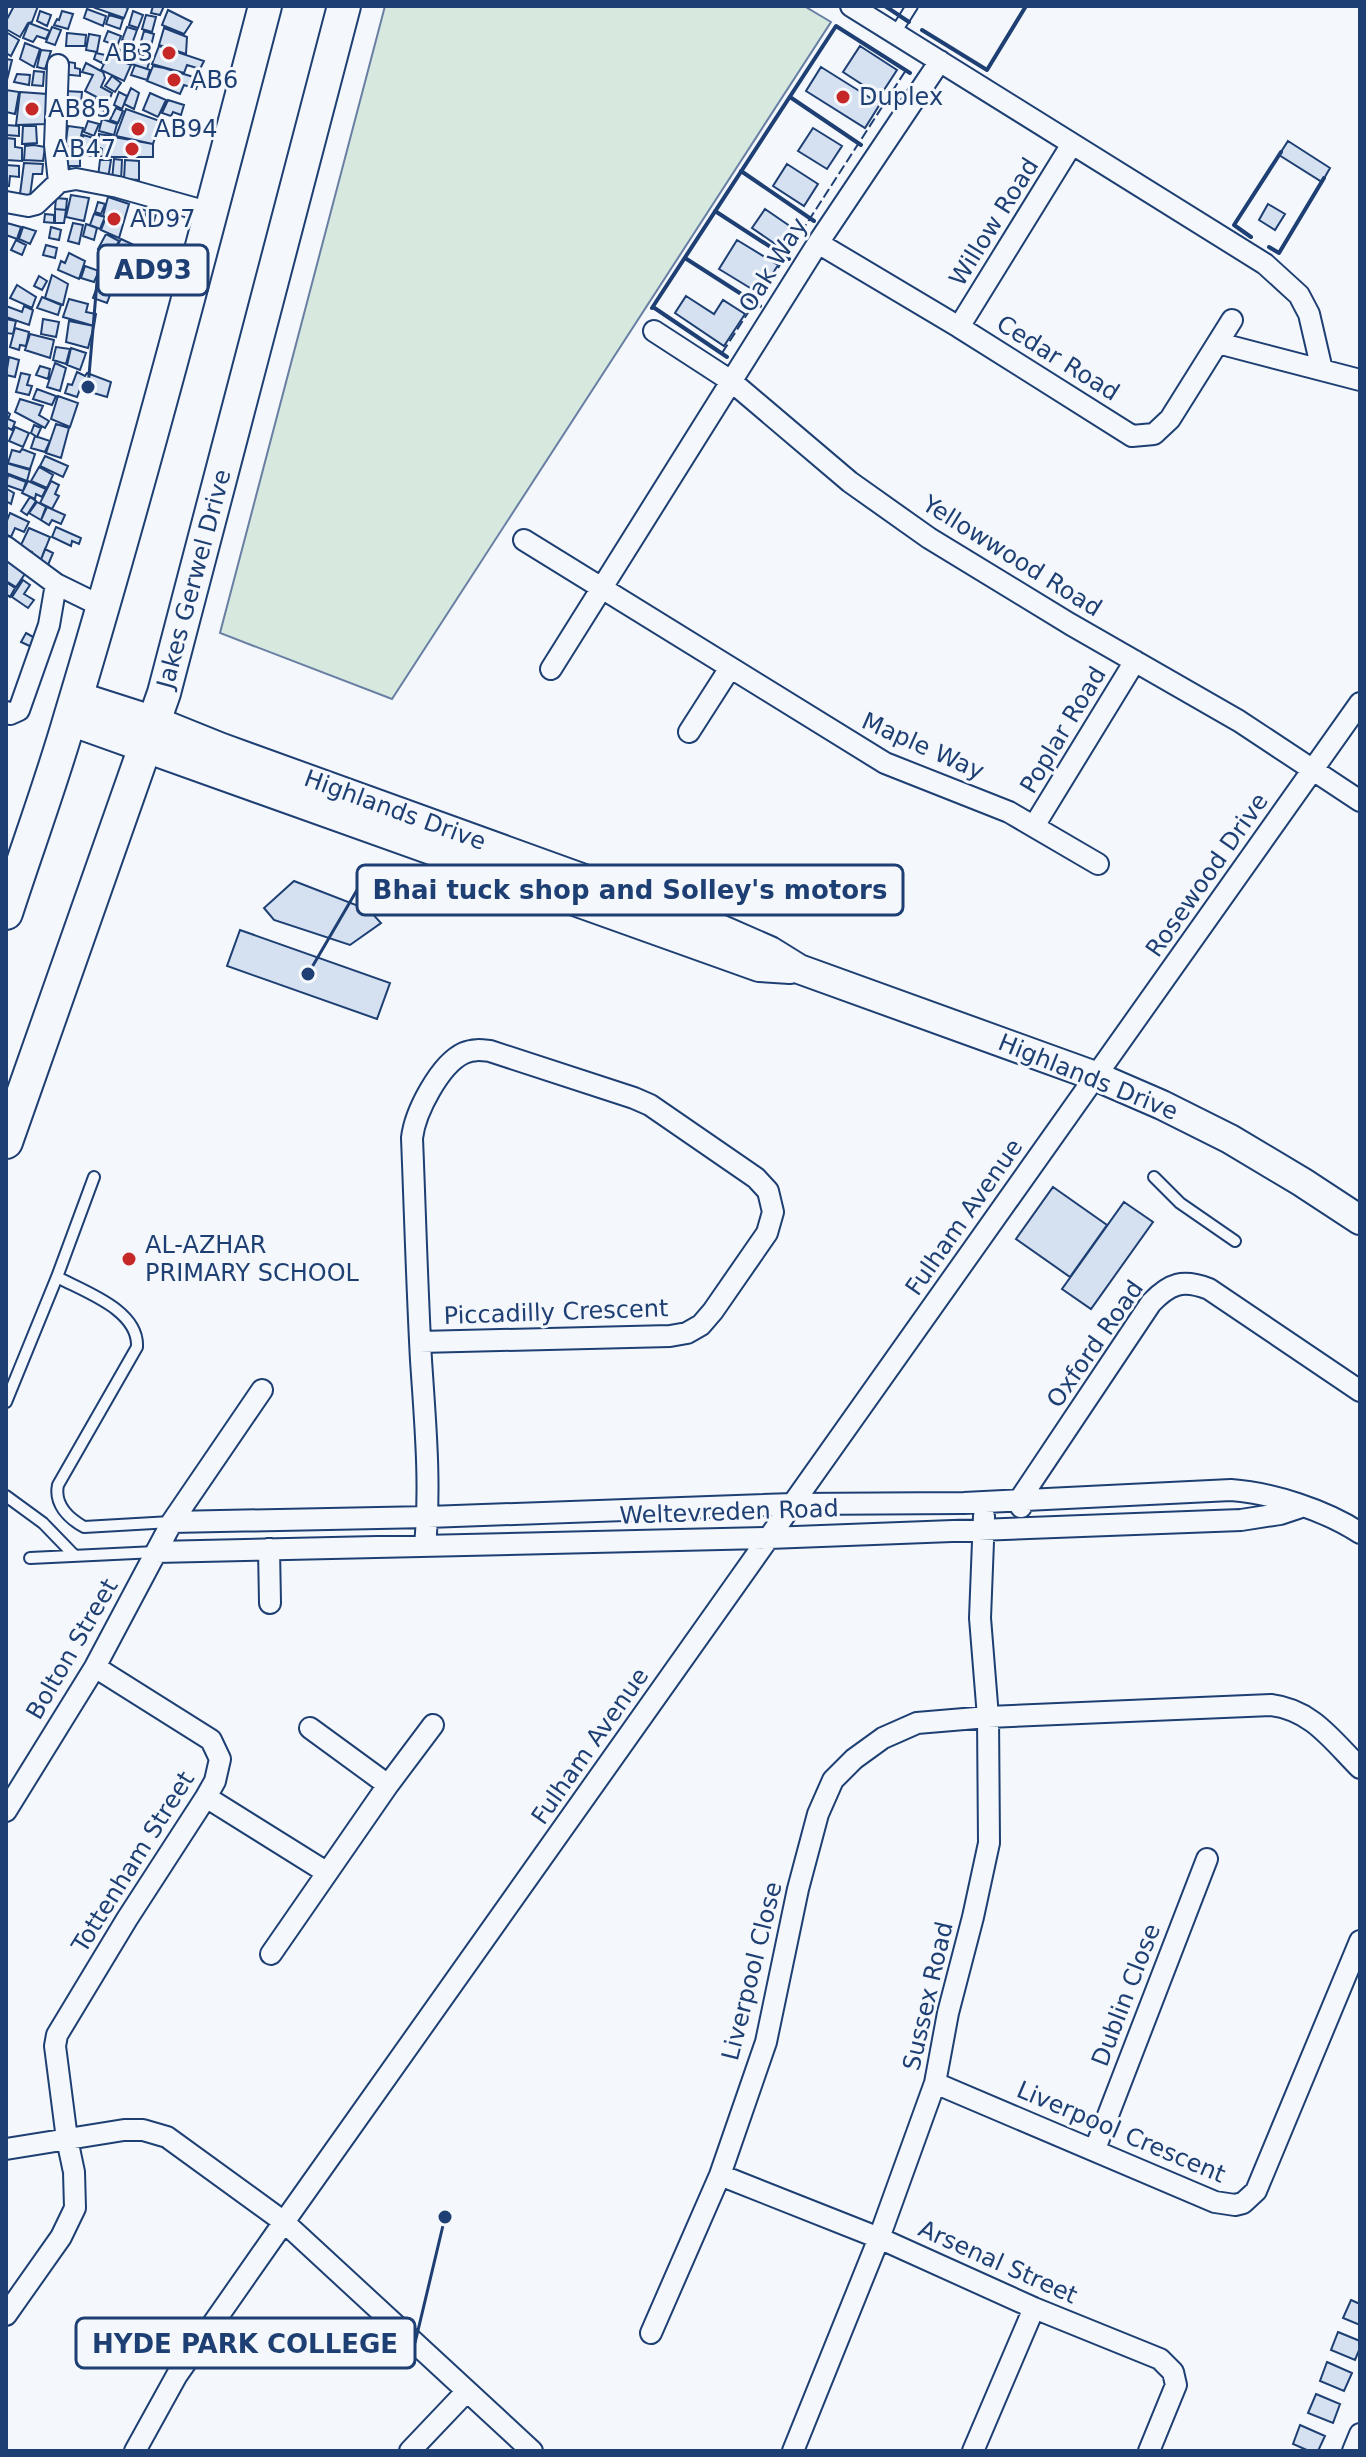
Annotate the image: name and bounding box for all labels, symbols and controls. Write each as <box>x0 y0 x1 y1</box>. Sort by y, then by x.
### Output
place label: AB3 <box>105 39 153 67</box>
marker: AB3 <box>160 44 178 62</box>
place label: AB6 <box>190 66 238 94</box>
marker: AB6 <box>165 71 183 89</box>
place label: Duplex <box>859 83 943 111</box>
marker: Duplex <box>834 88 852 106</box>
place label: AB85 <box>48 95 111 123</box>
marker: AB85 <box>23 100 41 118</box>
place label: AB94 <box>154 115 217 143</box>
marker: AB94 <box>129 120 147 138</box>
place label: AB47 <box>53 135 116 163</box>
marker: AB47 <box>123 140 141 158</box>
street label: Willow Road <box>944 153 1044 291</box>
place label: AD97 <box>130 205 195 233</box>
marker: AD97 <box>105 210 123 228</box>
street label: Oak Way <box>733 213 813 317</box>
callout: AD93 <box>98 245 208 295</box>
text: AD93 <box>114 255 192 285</box>
street label: Cedar Road <box>992 309 1124 407</box>
street label: Jakes Gerwel Drive <box>151 466 237 694</box>
street label: Yellowwood Road <box>916 489 1107 622</box>
street label: Poplar Road <box>1014 662 1112 798</box>
street label: Maple Way <box>858 707 988 785</box>
street label: Highlands Drive <box>300 764 490 856</box>
street label: Rosewood Drive <box>1140 788 1274 962</box>
callout: Bhai tuck shop and Solley's motors <box>357 865 903 915</box>
text: Bhai tuck shop and Solley's motors <box>373 875 887 905</box>
street label: Highlands Drive <box>994 1028 1182 1126</box>
street label: Fulham Avenue <box>900 1133 1028 1301</box>
place label: AL-AZHAR PRIMARY SCHOOL <box>145 1231 360 1287</box>
marker: AL-AZHAR PRIMARY SCHOOL <box>120 1250 138 1268</box>
street label: Oxford Road <box>1041 1275 1149 1413</box>
street label: Piccadilly Crescent <box>443 1294 669 1330</box>
street label: Weltevreden Road <box>619 1494 839 1530</box>
street label: Bolton Street <box>20 1574 124 1724</box>
street label: Fulham Avenue <box>526 1662 654 1830</box>
street label: Tottenham Street <box>66 1766 200 1958</box>
street label: Liverpool Close <box>716 1879 788 2063</box>
street label: Sussex Road <box>897 1919 959 2073</box>
street label: Dublin Close <box>1086 1920 1166 2070</box>
street label: Liverpool Crescent <box>1013 2075 1229 2189</box>
street label: Arsenal Street <box>914 2214 1082 2310</box>
callout: HYDE PARK COLLEGE <box>76 2318 415 2368</box>
text: HYDE PARK COLLEGE <box>92 2329 398 2359</box>

